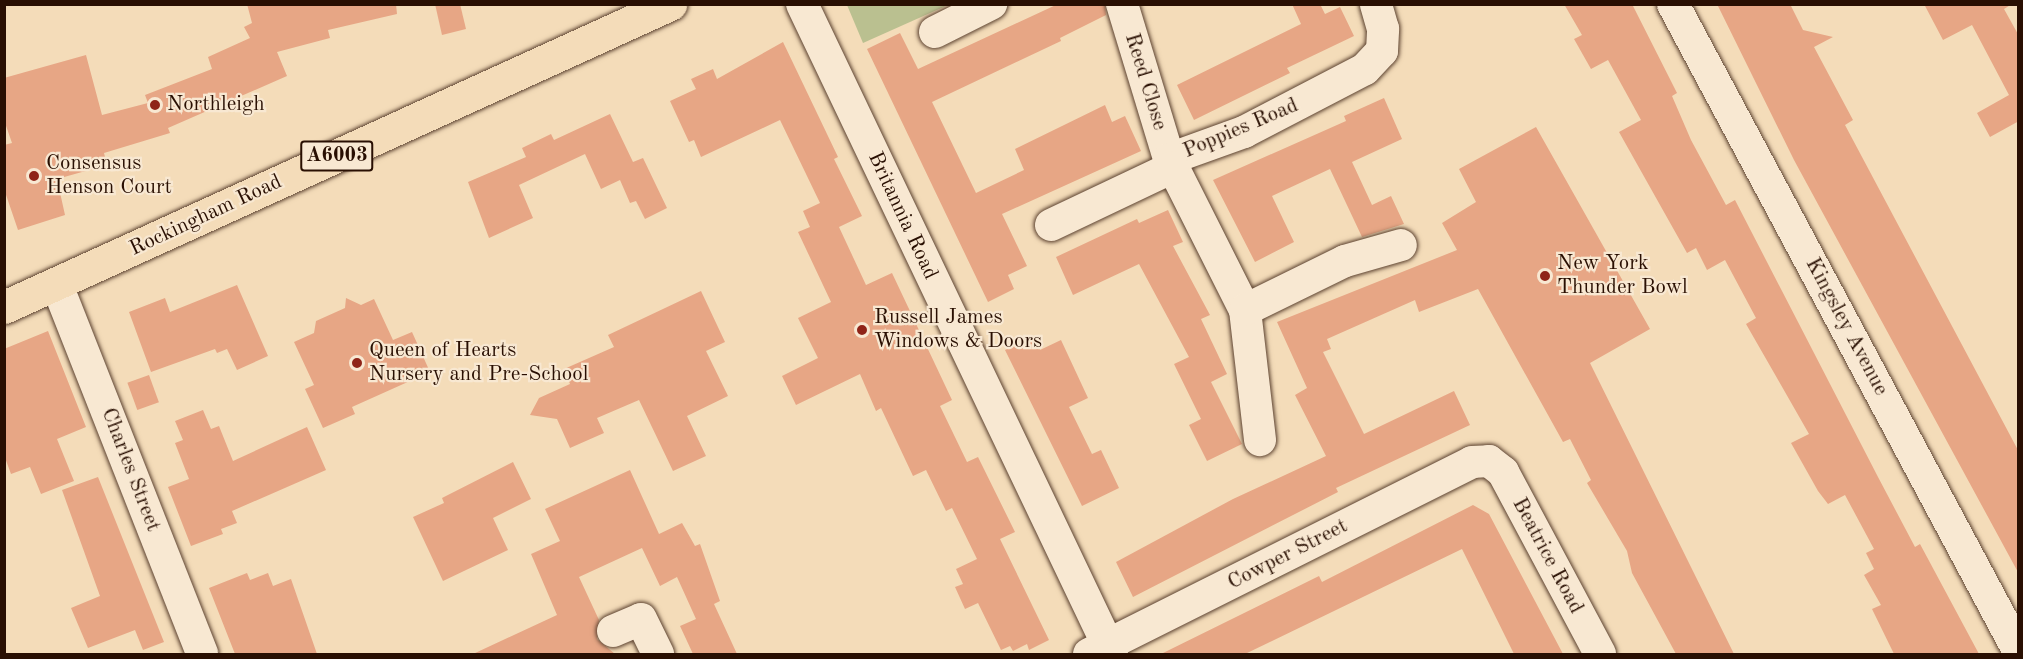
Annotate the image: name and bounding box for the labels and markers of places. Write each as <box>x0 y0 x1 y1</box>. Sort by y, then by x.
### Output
place label: Northleigh <box>167 92 265 118</box>
marker: Northleigh <box>148 98 162 112</box>
place label: Consensus Henson Court <box>46 151 172 201</box>
marker: Consensus Henson Court <box>27 169 41 183</box>
place label: New York Thunder Bowl <box>1557 251 1688 301</box>
marker: New York Thunder Bowl <box>1538 269 1552 283</box>
place label: Russell James Windows & Doors <box>874 305 1042 355</box>
marker: Russell James Windows & Doors <box>855 323 869 337</box>
place label: Queen of Hearts Nursery and Pre-School <box>369 338 588 388</box>
marker: Queen of Hearts Nursery and Pre-School <box>350 356 364 370</box>

